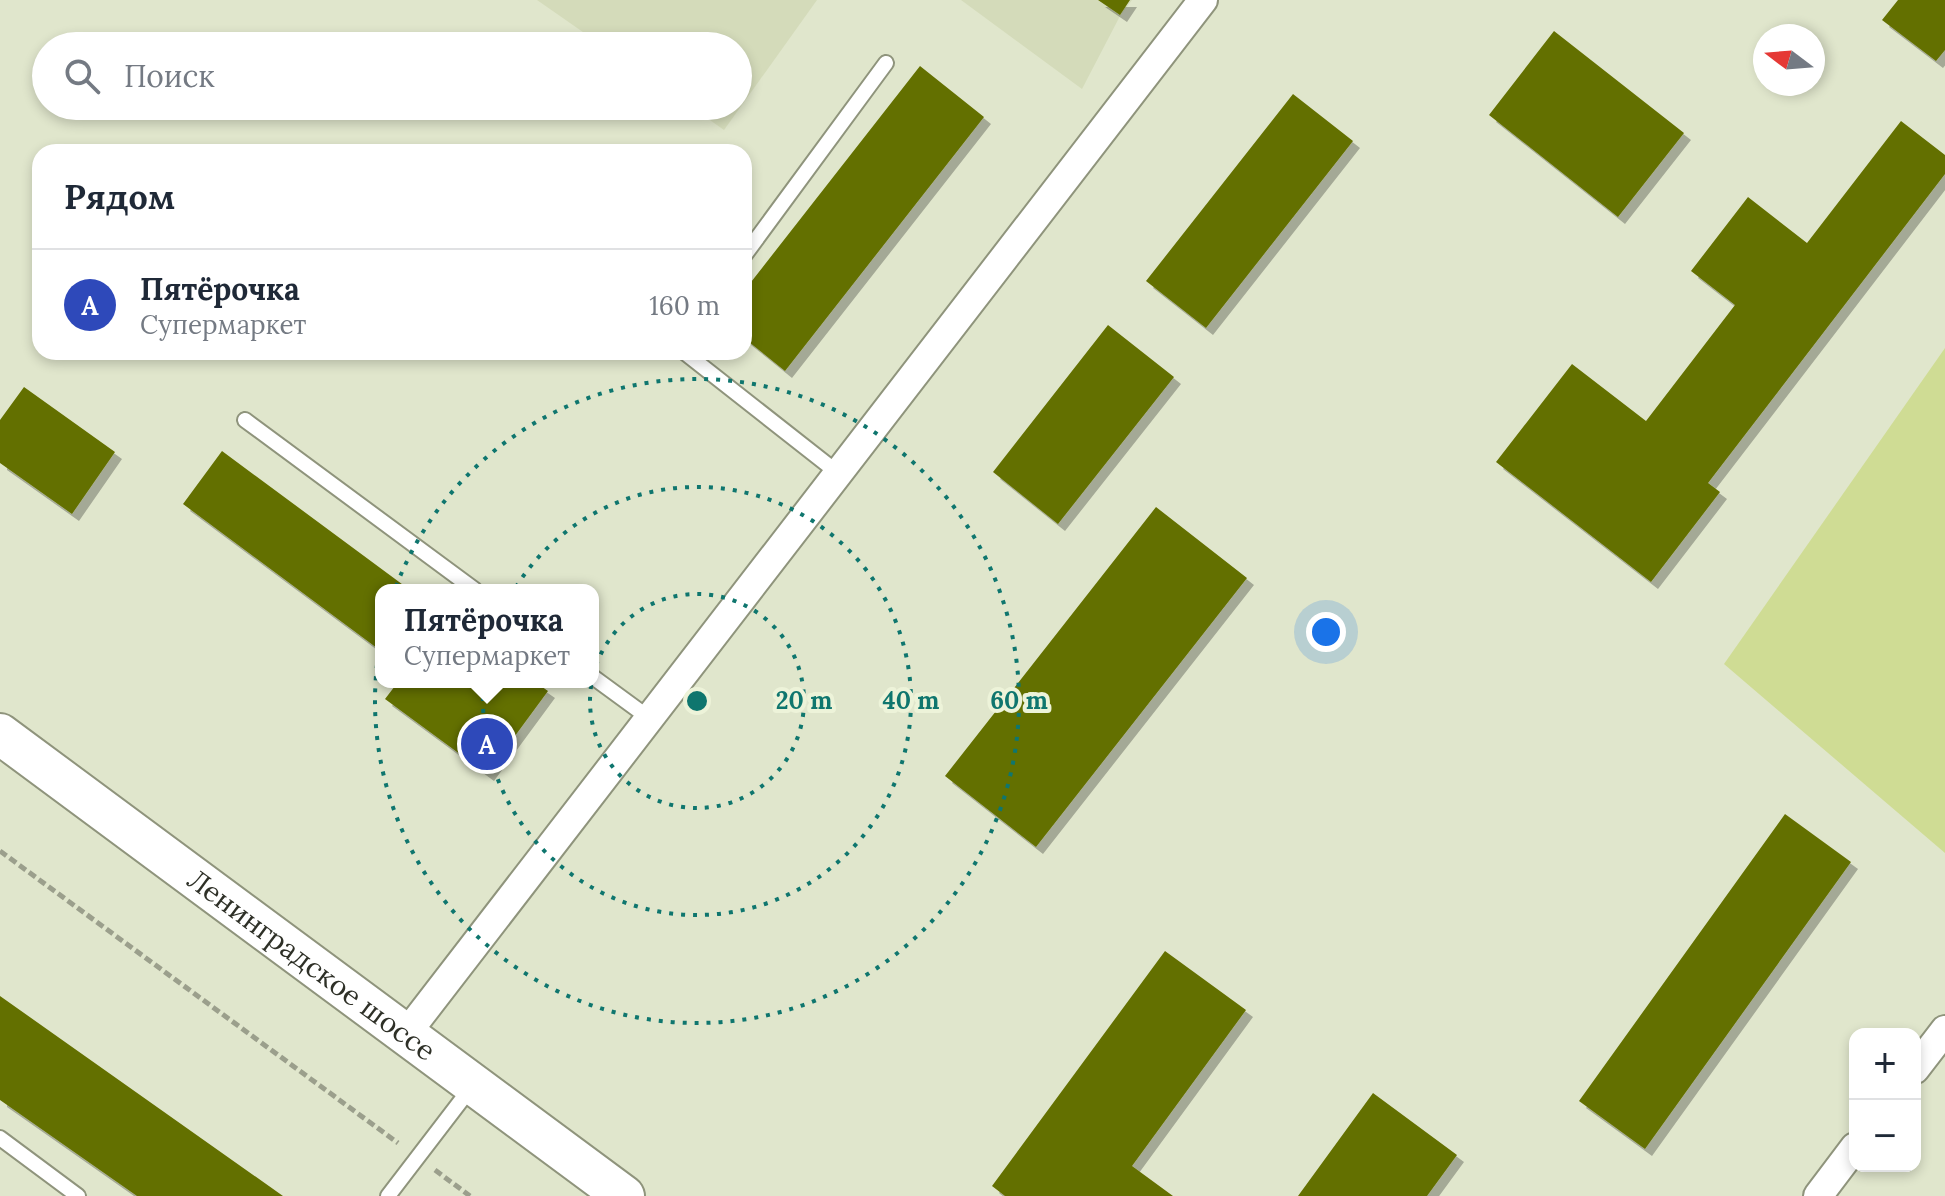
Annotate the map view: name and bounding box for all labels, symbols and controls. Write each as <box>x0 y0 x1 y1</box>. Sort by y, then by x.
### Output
north arrow <box>1753 24 1825 96</box>
search box <box>32 32 752 120</box>
icon: search <box>60 54 104 98</box>
text: Поиск <box>124 57 215 95</box>
text: Рядом <box>64 175 175 218</box>
text: Пятёрочка <box>140 270 300 308</box>
text: A <box>81 289 99 322</box>
text: 160 m <box>649 289 720 322</box>
text: Супермаркет <box>140 308 306 341</box>
popup <box>375 584 599 688</box>
text: Пятёрочка <box>404 601 563 639</box>
your location <box>1306 612 1346 652</box>
text: Супермаркет <box>404 639 570 672</box>
text: 20 m <box>776 685 832 716</box>
text: 40 m <box>883 685 939 716</box>
text: 60 m <box>990 685 1048 716</box>
centre of rings <box>683 687 711 715</box>
pin: A <box>461 714 513 774</box>
street label: Ленинградское шоссе <box>181 861 443 1068</box>
map controls <box>1849 1028 1921 1172</box>
button: + <box>1849 1028 1921 1100</box>
button: − <box>1849 1100 1921 1172</box>

